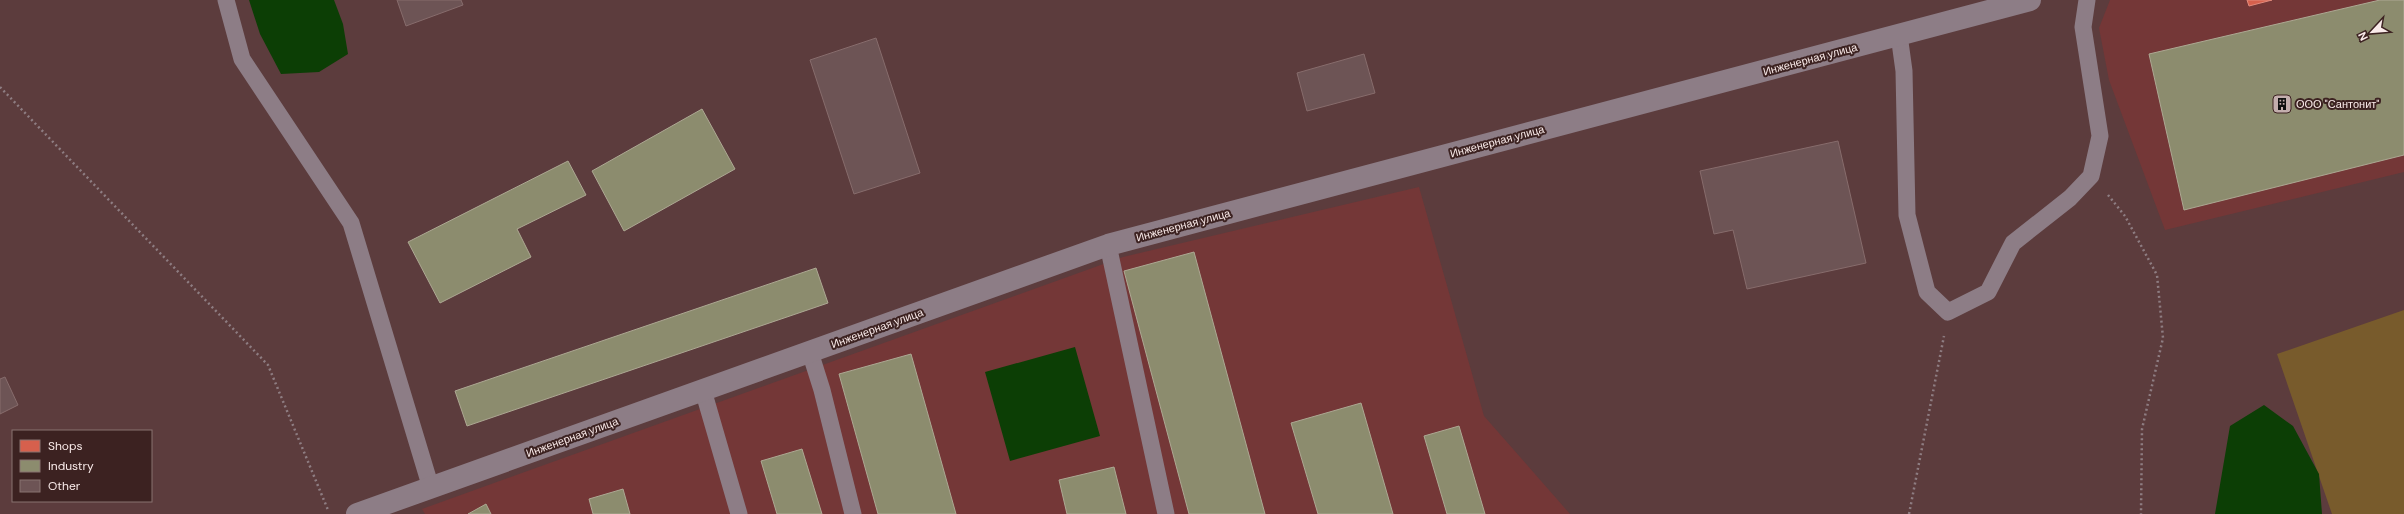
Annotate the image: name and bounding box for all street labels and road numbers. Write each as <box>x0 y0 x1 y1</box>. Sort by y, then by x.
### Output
street label: Инженерная улица <box>1761 39 1860 78</box>
street label: Инженерная улица <box>1448 121 1547 160</box>
street label: Инженерная улица <box>1134 205 1233 244</box>
street label: Инженерная улица <box>829 305 926 351</box>
street label: Инженерная улица <box>524 414 621 460</box>

